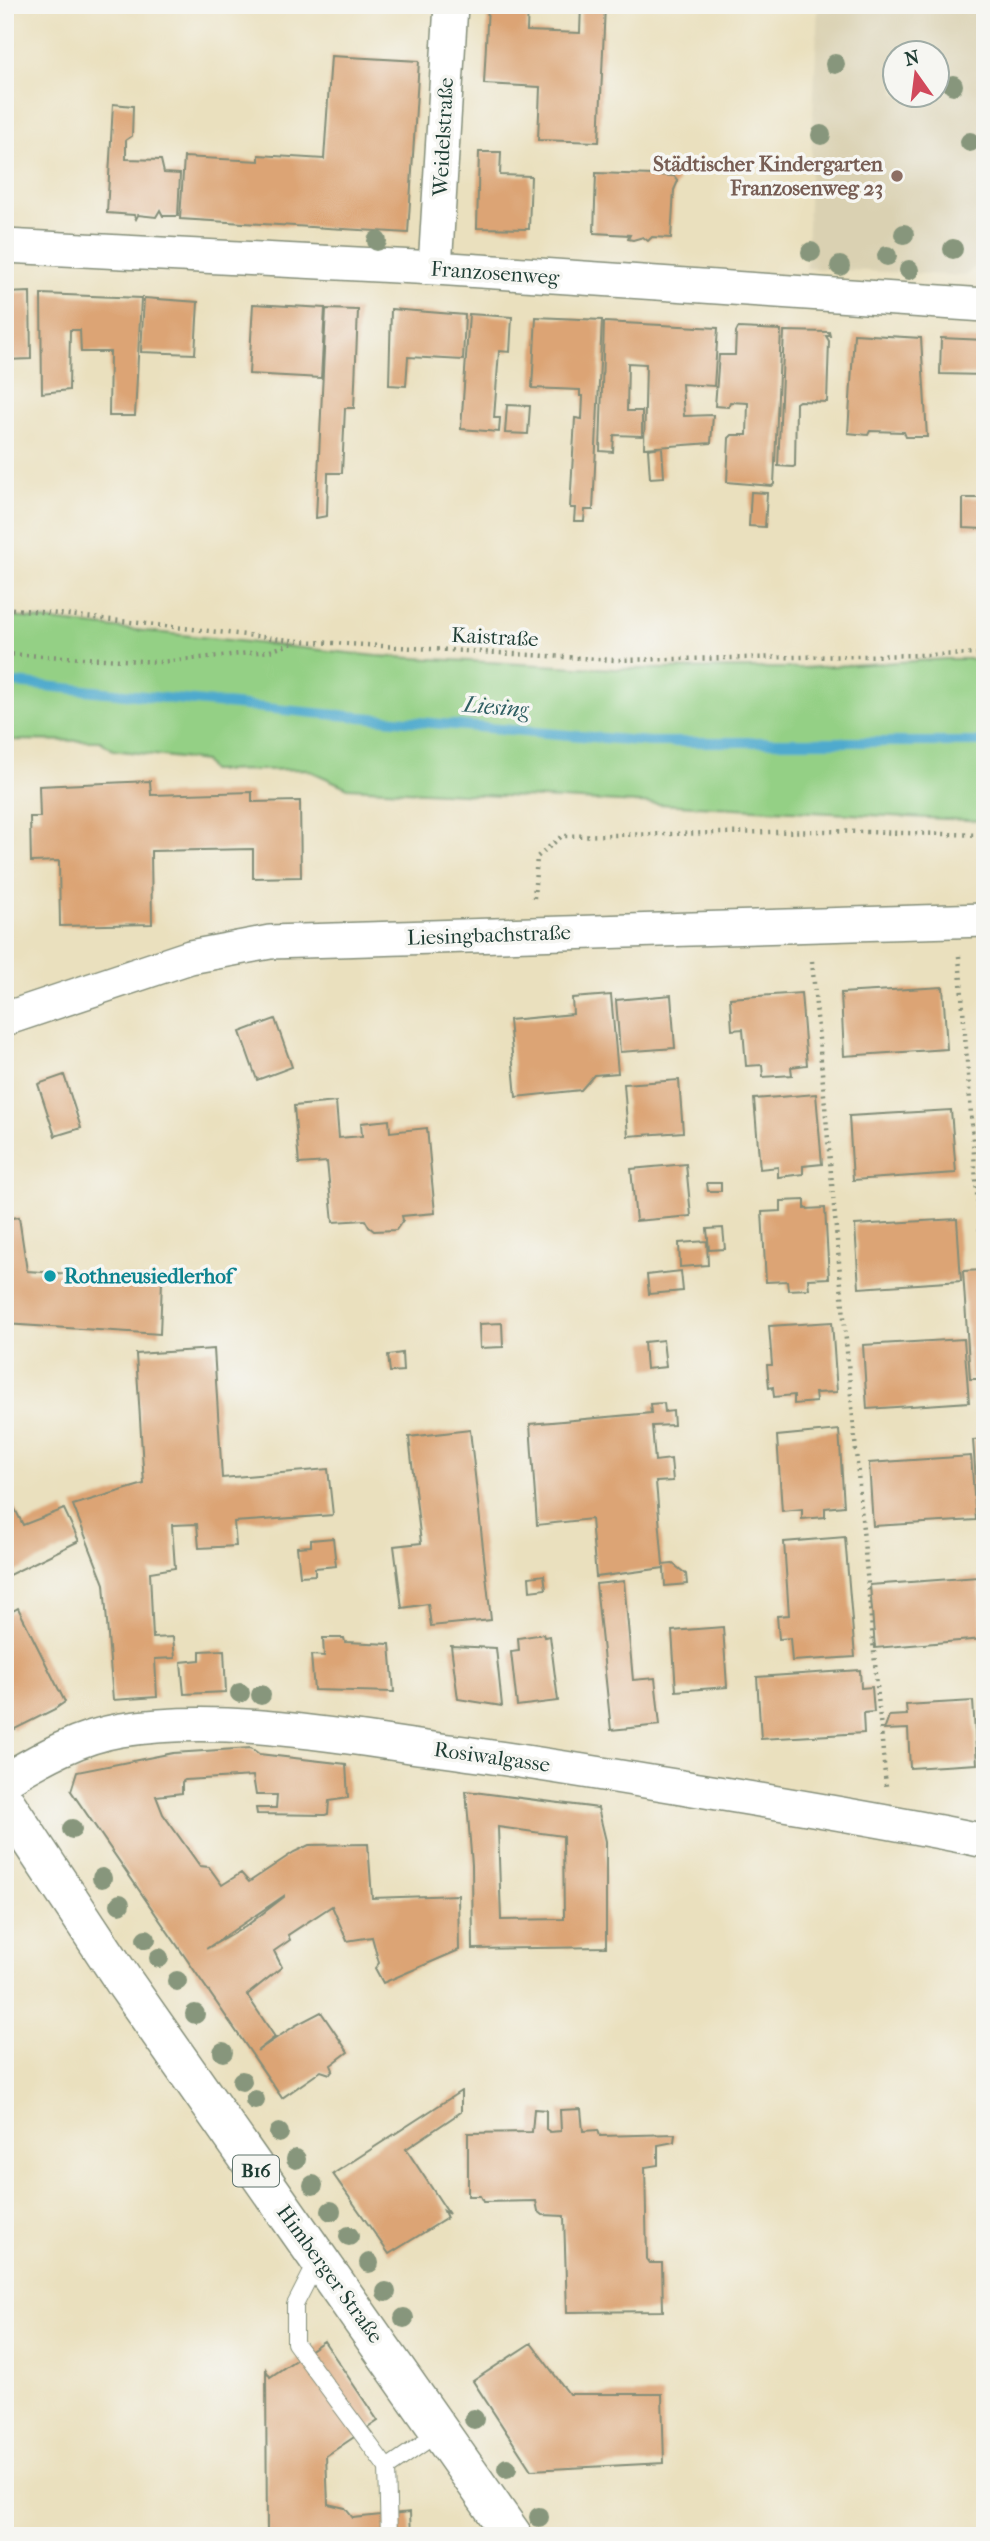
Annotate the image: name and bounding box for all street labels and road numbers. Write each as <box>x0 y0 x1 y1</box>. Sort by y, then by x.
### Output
street label: Weidelstraße <box>428 77 458 198</box>
street label: Franzosenweg <box>430 257 561 290</box>
street label: Kaistraße <box>451 623 539 651</box>
street label: Liesingbachstraße <box>407 920 571 950</box>
street label: Rosiwalgasse <box>432 1737 552 1777</box>
road number: B16 <box>233 2156 279 2186</box>
street label: Himberger Straße <box>272 2200 388 2348</box>

